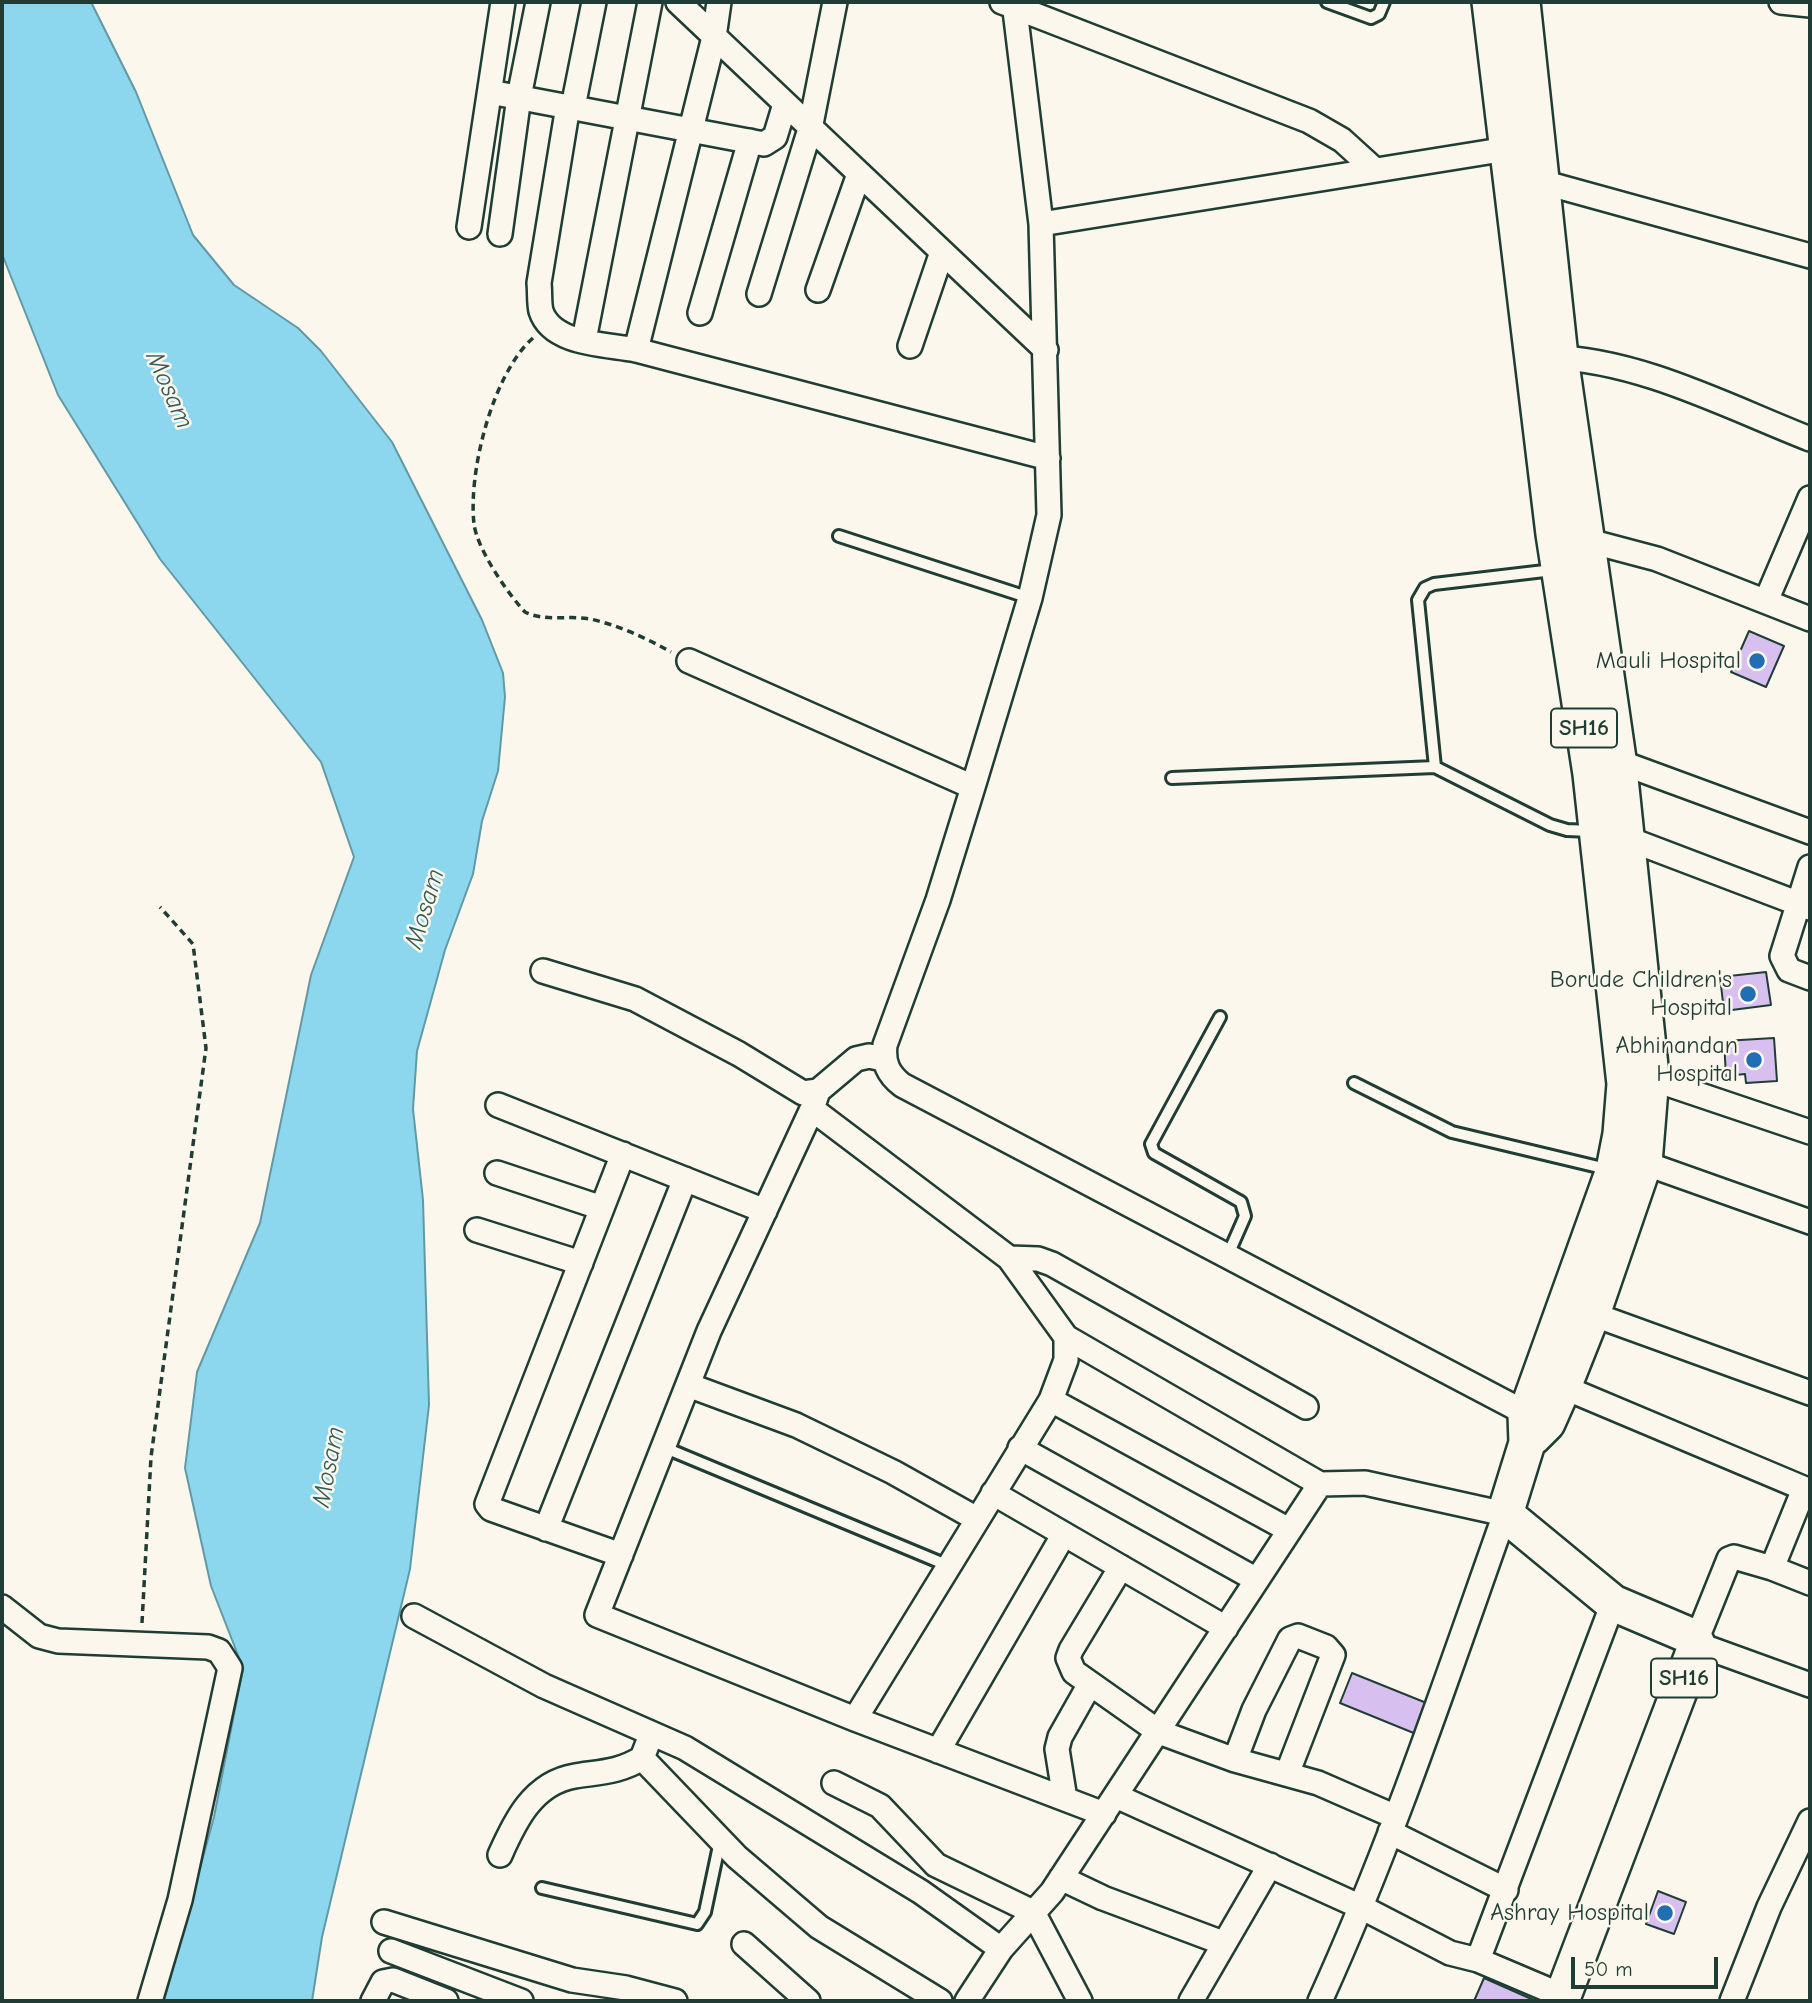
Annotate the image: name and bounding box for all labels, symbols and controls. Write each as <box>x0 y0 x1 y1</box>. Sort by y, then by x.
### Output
water label: Mosam <box>138 346 200 434</box>
place label: Mauli Hospital <box>1596 647 1741 675</box>
marker: Mauli Hospital <box>1747 651 1767 671</box>
road number: SH16 <box>1551 708 1617 748</box>
water label: Mosam <box>398 866 452 952</box>
place label: Borude Children's Hospital <box>1550 966 1732 1022</box>
marker: Borude Children's Hospital <box>1738 984 1758 1004</box>
place label: Abhinandan Hospital <box>1616 1032 1738 1088</box>
marker: Abhinandan Hospital <box>1744 1050 1764 1070</box>
water label: Mosam <box>306 1424 352 1510</box>
road number: SH16 <box>1651 1658 1717 1698</box>
place label: Ashray Hospital <box>1490 1899 1649 1927</box>
marker: Ashray Hospital <box>1655 1903 1675 1923</box>
scale bar <box>1574 1944 1721 1988</box>
text: 50 m <box>1584 1957 1633 1981</box>

